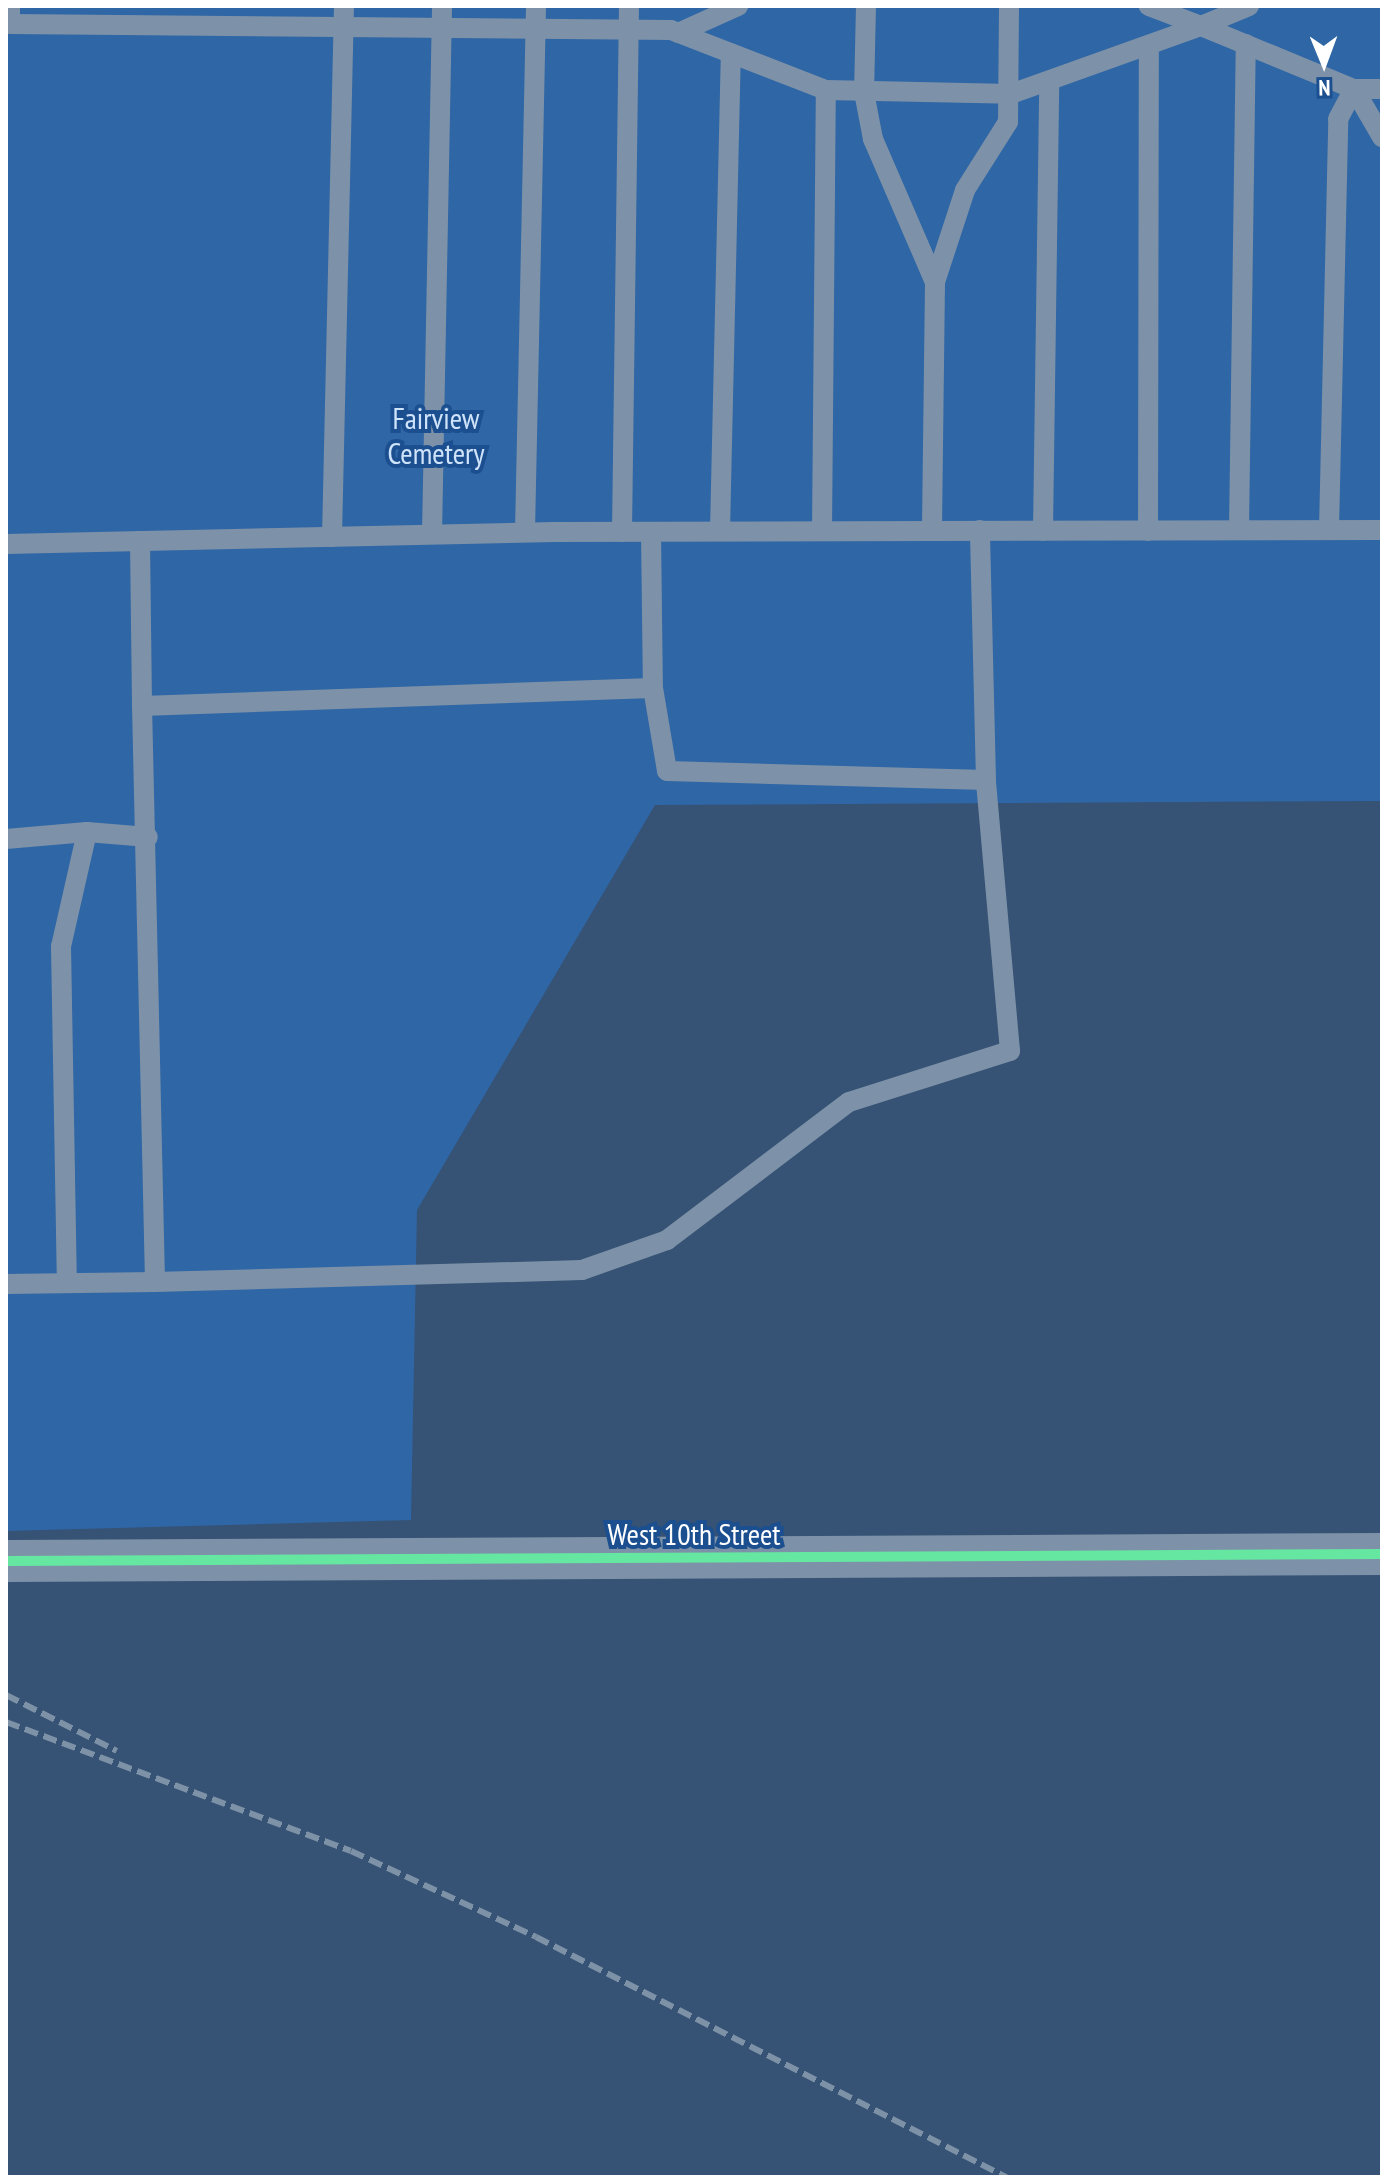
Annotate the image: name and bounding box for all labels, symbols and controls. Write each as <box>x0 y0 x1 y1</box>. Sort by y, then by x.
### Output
north arrow <box>1284 24 1364 104</box>
text: N <box>1318 74 1331 102</box>
park label: Fairview Cemetery <box>387 400 485 470</box>
street label: West 10th Street <box>607 1516 781 1552</box>

